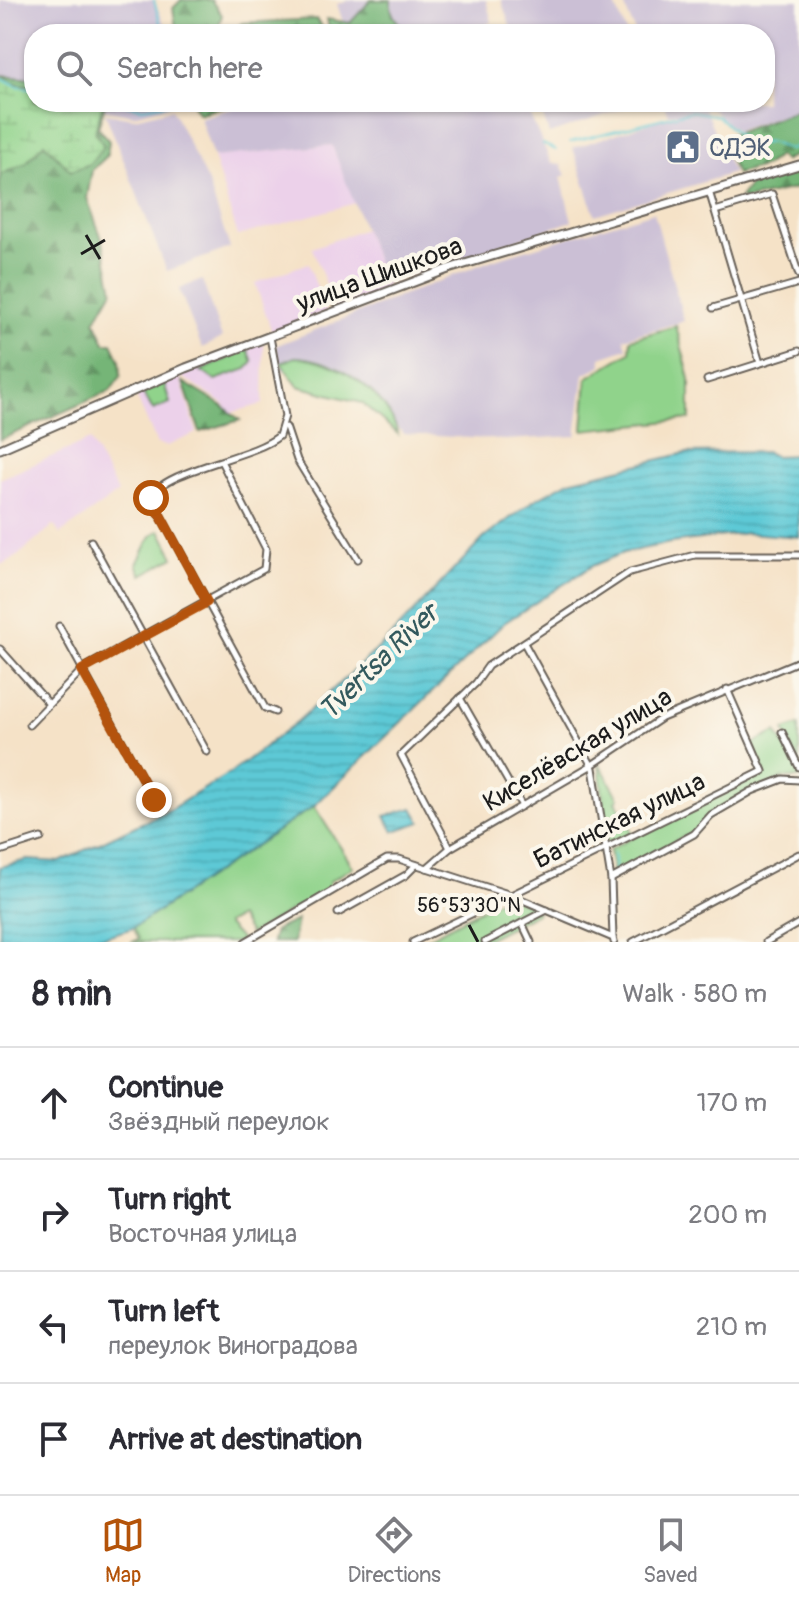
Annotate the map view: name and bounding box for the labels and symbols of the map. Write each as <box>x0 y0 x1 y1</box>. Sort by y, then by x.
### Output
public building icon: СДЭК <box>664 128 702 166</box>
place label: СДЭК <box>709 132 771 164</box>
street label: улица Шишкова <box>291 230 467 320</box>
route start <box>133 480 169 516</box>
water label: Tvertsa River <box>312 594 448 728</box>
street label: Киселёвская улица <box>477 681 678 819</box>
street label: Батинская улица <box>529 766 710 876</box>
route end <box>136 782 172 818</box>
text: 56°53'30"N <box>417 893 521 918</box>

